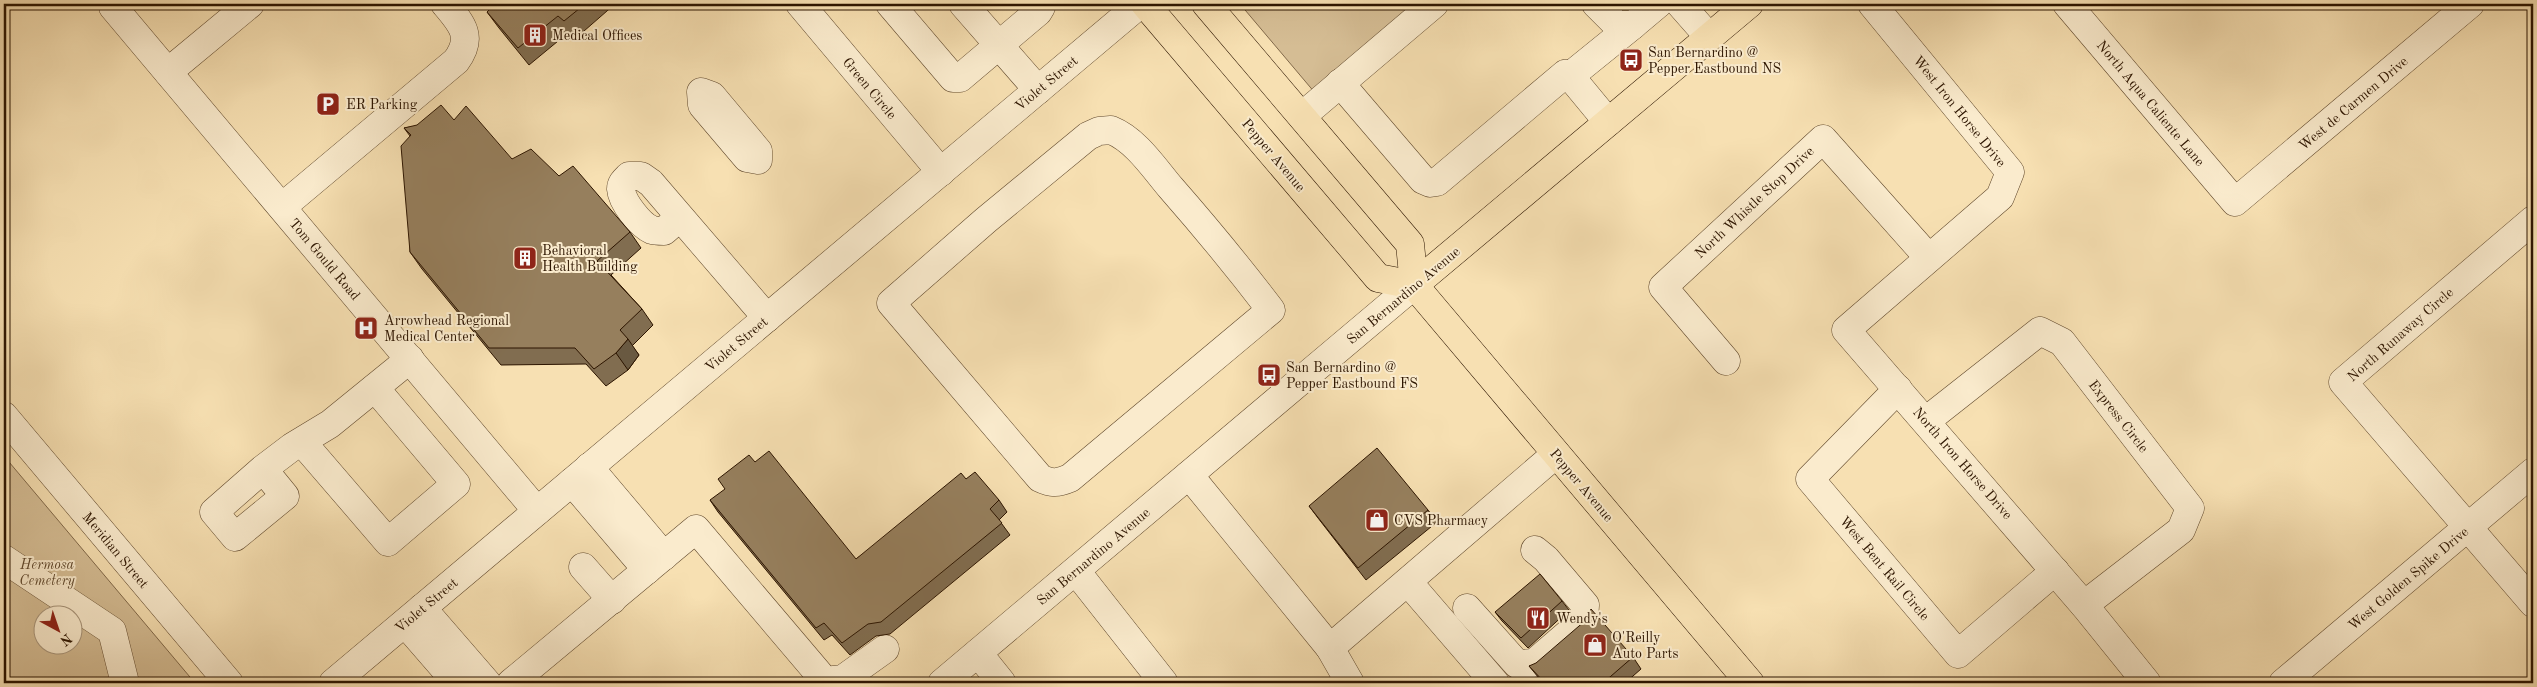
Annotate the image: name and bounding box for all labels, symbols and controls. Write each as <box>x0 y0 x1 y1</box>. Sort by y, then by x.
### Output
building icon: Medical Offices <box>522 22 548 48</box>
place label: Medical Offices <box>552 29 642 43</box>
street label: North Aqua Caliente Lane <box>2094 38 2207 169</box>
place label: San Bernardino @ Pepper Eastbound NS <box>1648 46 1781 76</box>
bus stop icon: San Bernardino @ Pepper Eastbound NS <box>1618 47 1644 73</box>
street label: West Iron Horse Drive <box>1910 53 2008 170</box>
street label: Violet Street <box>1013 54 1081 114</box>
street label: West de Carmen Drive <box>2297 54 2411 153</box>
street label: Green Circle <box>840 55 899 122</box>
parking icon: ER Parking <box>315 91 341 117</box>
place label: ER Parking <box>346 98 418 112</box>
street label: Pepper Avenue <box>1239 117 1308 195</box>
street label: North Whistle Stop Drive <box>1693 144 1817 261</box>
street label: Tom Gould Road <box>286 216 362 303</box>
place label: Behavioral Health Building <box>542 244 638 274</box>
street label: San Bernardino Avenue <box>1344 244 1463 347</box>
building icon: Behavioral Health Building <box>512 245 538 271</box>
street label: North Runaway Circle <box>2345 285 2456 384</box>
place label: Arrowhead Regional Medical Center <box>384 314 509 344</box>
hospital icon: Arrowhead Regional Medical Center <box>353 315 379 341</box>
street label: Violet Street <box>703 315 771 375</box>
place label: San Bernardino @ Pepper Eastbound FS <box>1286 361 1418 391</box>
bus stop icon: San Bernardino @ Pepper Eastbound FS <box>1256 362 1282 388</box>
street label: Express Circle <box>2086 378 2151 455</box>
street label: North Iron Horse Drive <box>1910 405 2015 522</box>
street label: Pepper Avenue <box>1547 447 1616 525</box>
street label: San Bernardino Avenue <box>1034 505 1153 608</box>
shop icon: CVS Pharmacy <box>1364 507 1390 533</box>
street label: Meridian Street <box>80 510 151 591</box>
place label: CVS Pharmacy <box>1394 514 1489 528</box>
street label: West Bent Rail Circle <box>1837 514 1932 623</box>
street label: West Golden Spike Drive <box>2346 525 2471 633</box>
park label: Hermosa Cemetery <box>19 558 76 589</box>
street label: Violet Street <box>393 576 461 636</box>
north arrow <box>32 604 82 654</box>
restaurant icon: Wendy's <box>1525 605 1551 631</box>
place label: Wendy's <box>1556 612 1608 626</box>
text: N <box>57 630 74 648</box>
place label: O'Reilly Auto Parts <box>1612 631 1678 661</box>
shop icon: O'Reilly Auto Parts <box>1582 632 1608 658</box>

